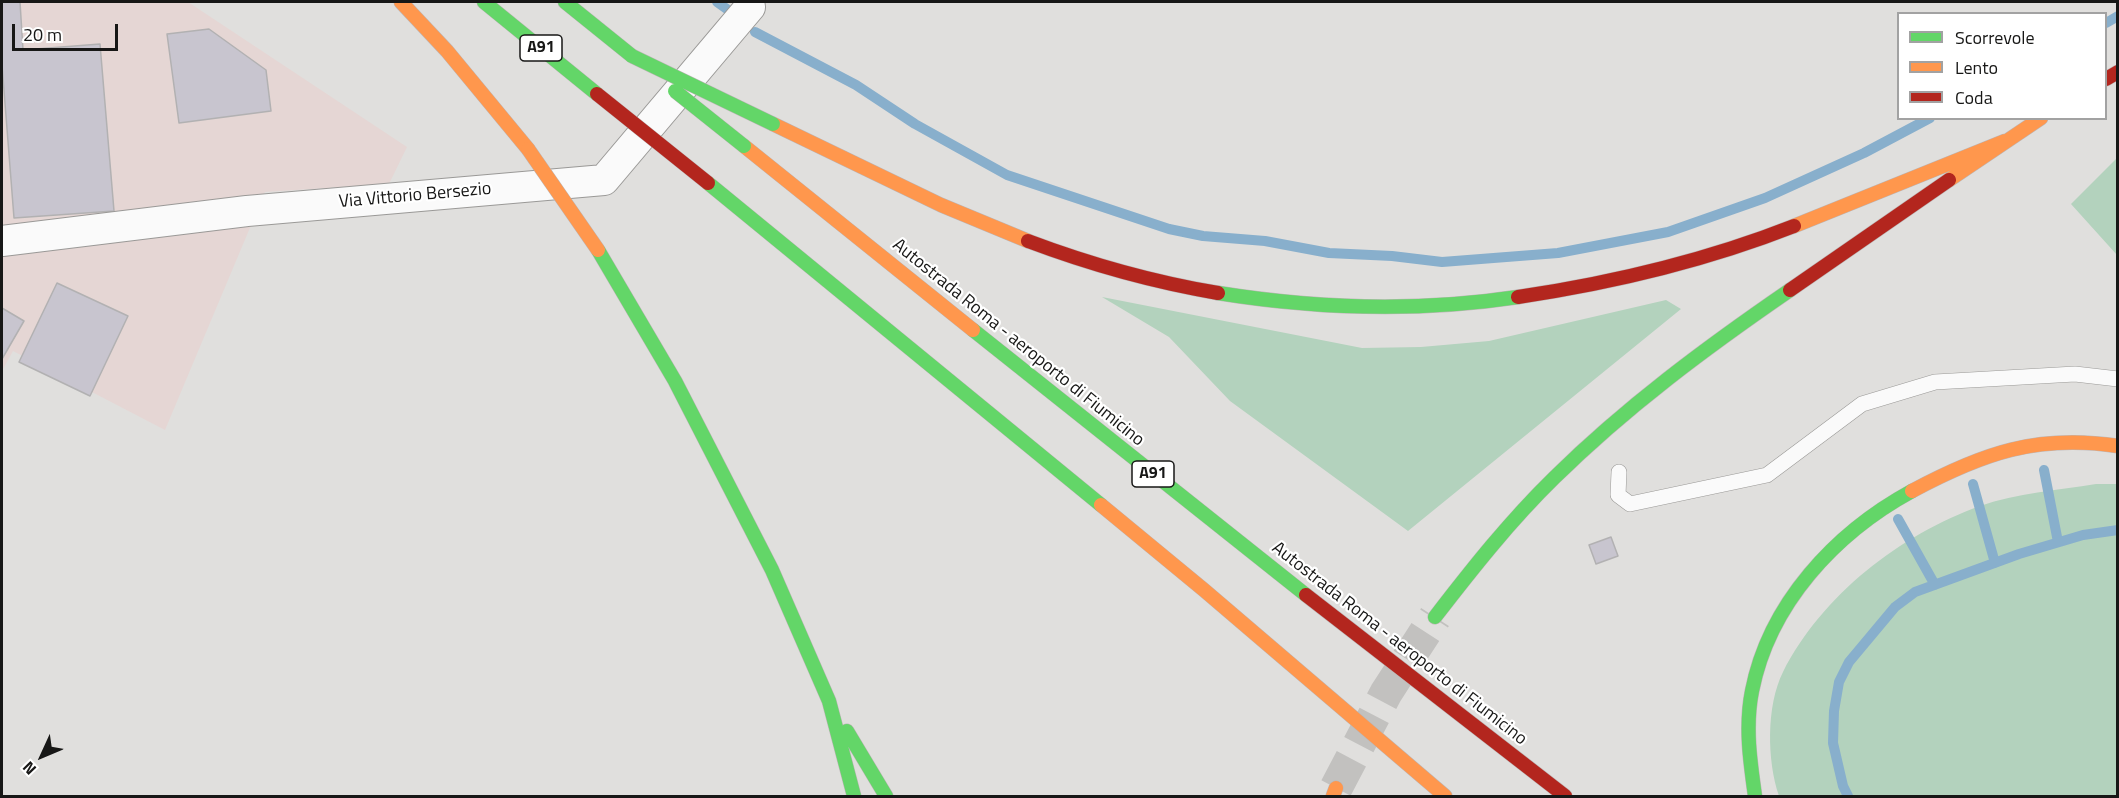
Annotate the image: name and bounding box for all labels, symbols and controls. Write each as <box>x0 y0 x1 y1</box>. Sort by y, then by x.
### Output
scale bar <box>15 12 122 50</box>
legend <box>1897 12 2107 120</box>
text: 20 m <box>23 21 62 48</box>
text: Scorrevole <box>1955 24 2034 51</box>
road number: A91 <box>520 35 562 61</box>
text: Lento <box>1955 54 1998 81</box>
text: Coda <box>1955 84 1993 111</box>
street label: Via Vittorio Bersezio <box>338 179 492 213</box>
street label: Autostrada Roma - aeroporto di Fiumicino <box>888 235 1148 451</box>
road number: A91 <box>1132 461 1174 487</box>
street label: Autostrada Roma - aeroporto di Fiumicino <box>1267 538 1531 750</box>
north arrow <box>12 726 72 786</box>
text: N <box>17 756 42 781</box>

